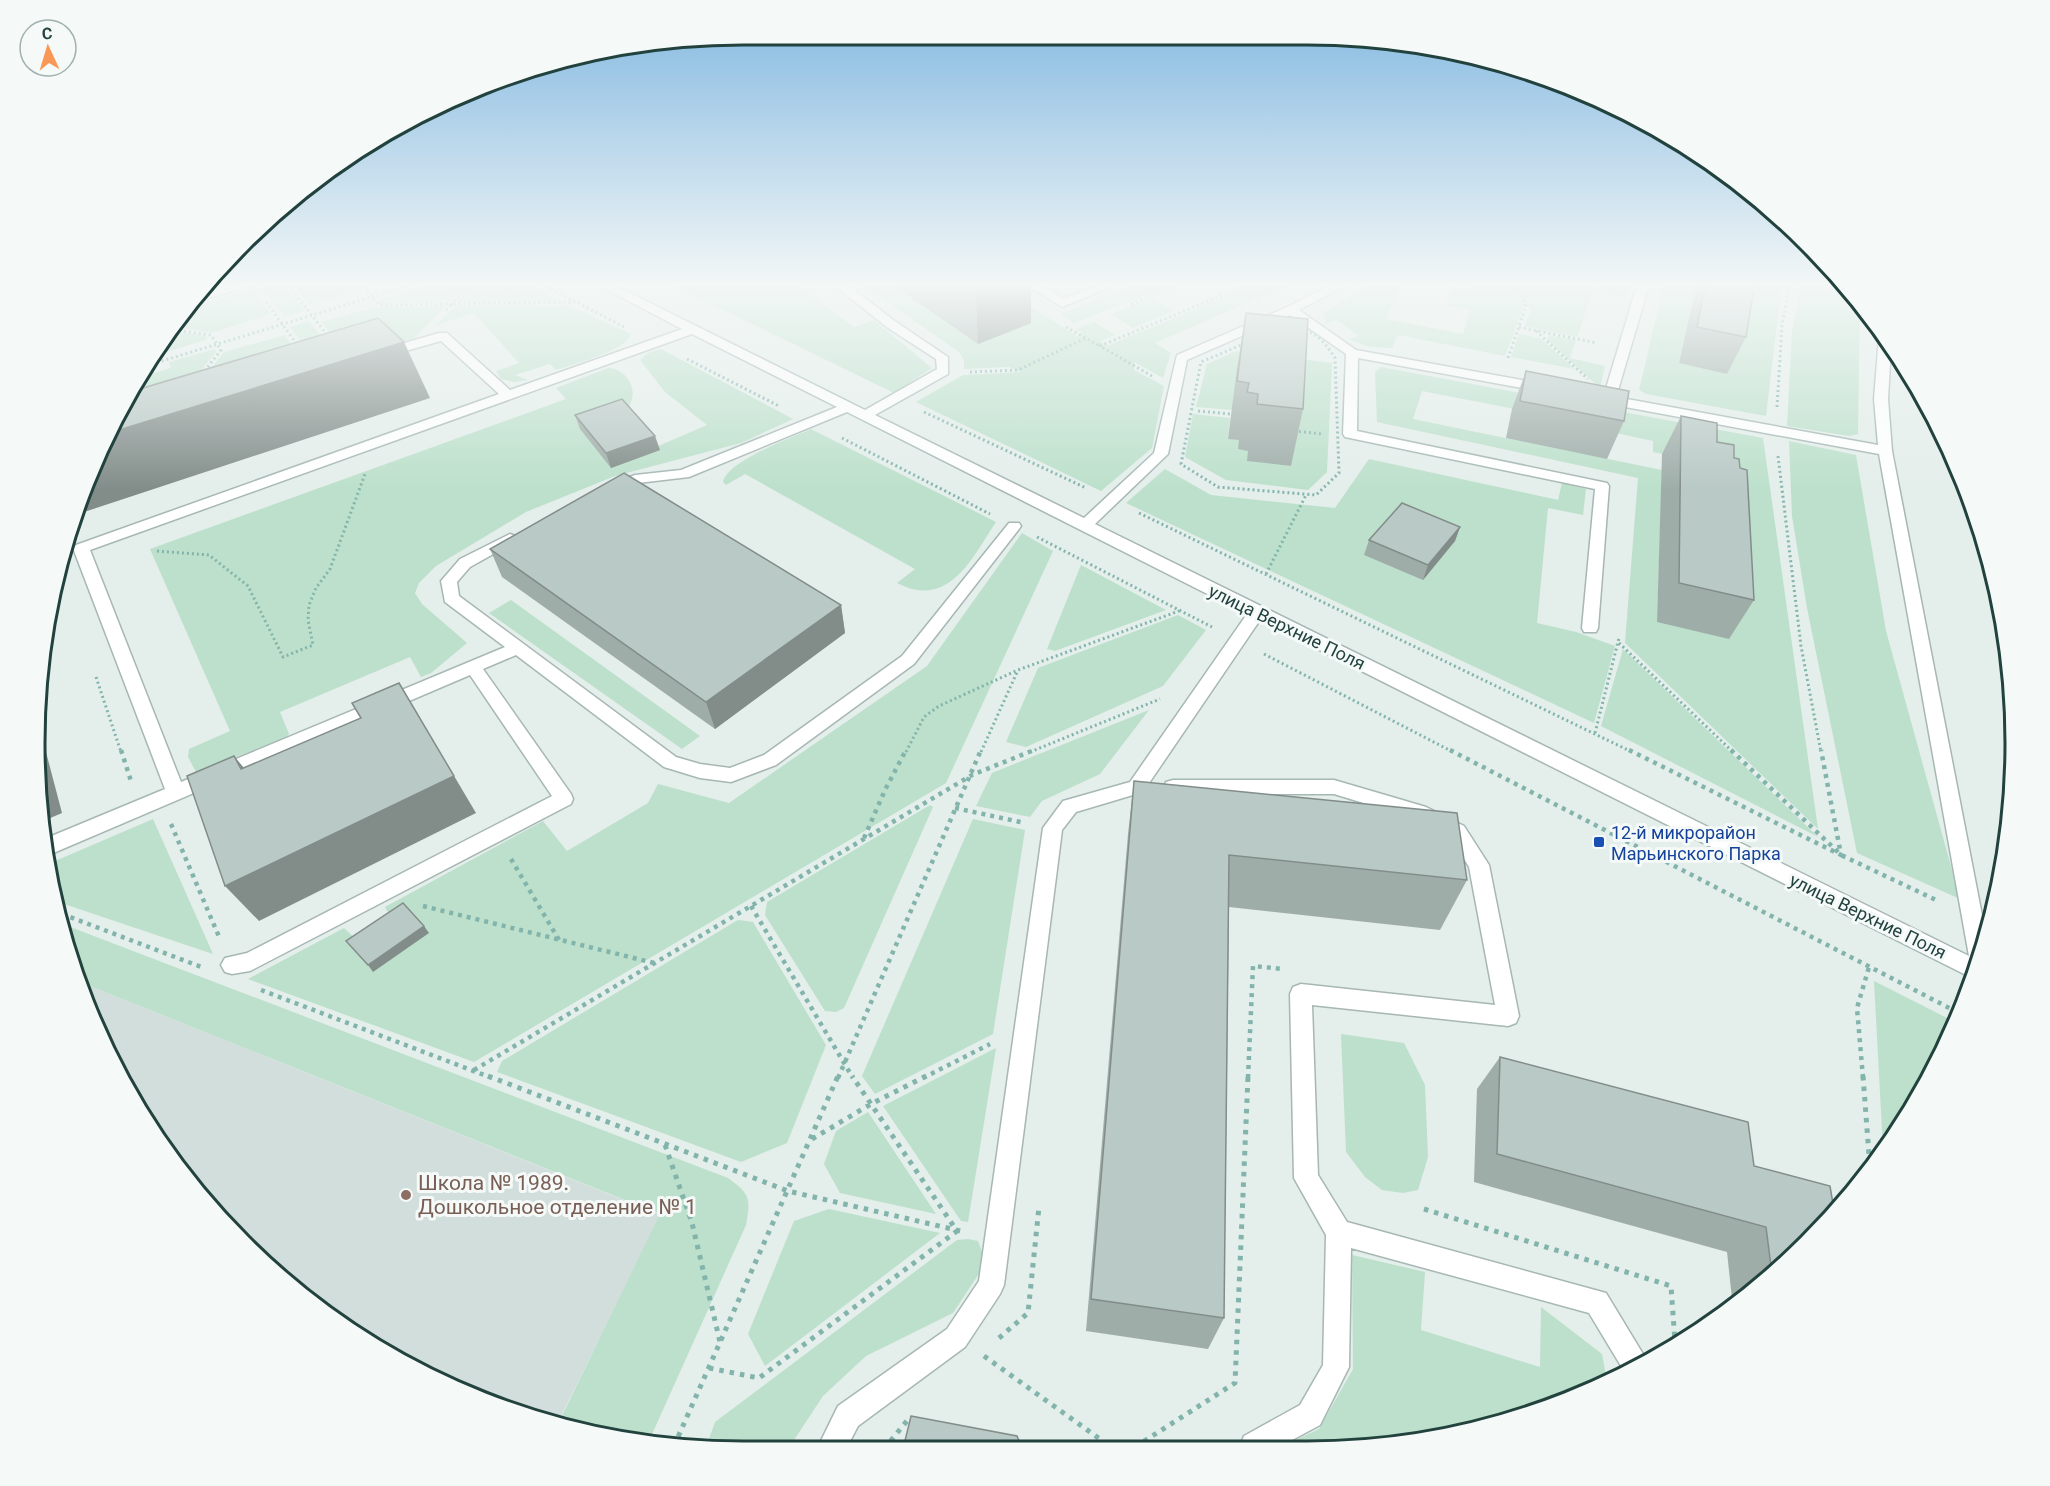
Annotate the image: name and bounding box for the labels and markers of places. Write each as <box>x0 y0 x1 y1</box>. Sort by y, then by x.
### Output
place label: 12-й микрорайон Марьинского Парка <box>1611 822 1781 864</box>
marker: 12-й микрорайон Марьинского Парка <box>1592 835 1606 849</box>
place label: Школа № 1989. Дошкольное отделение № 1 <box>418 1171 697 1219</box>
marker: Школа № 1989. Дошкольное отделение № 1 <box>399 1188 413 1202</box>

